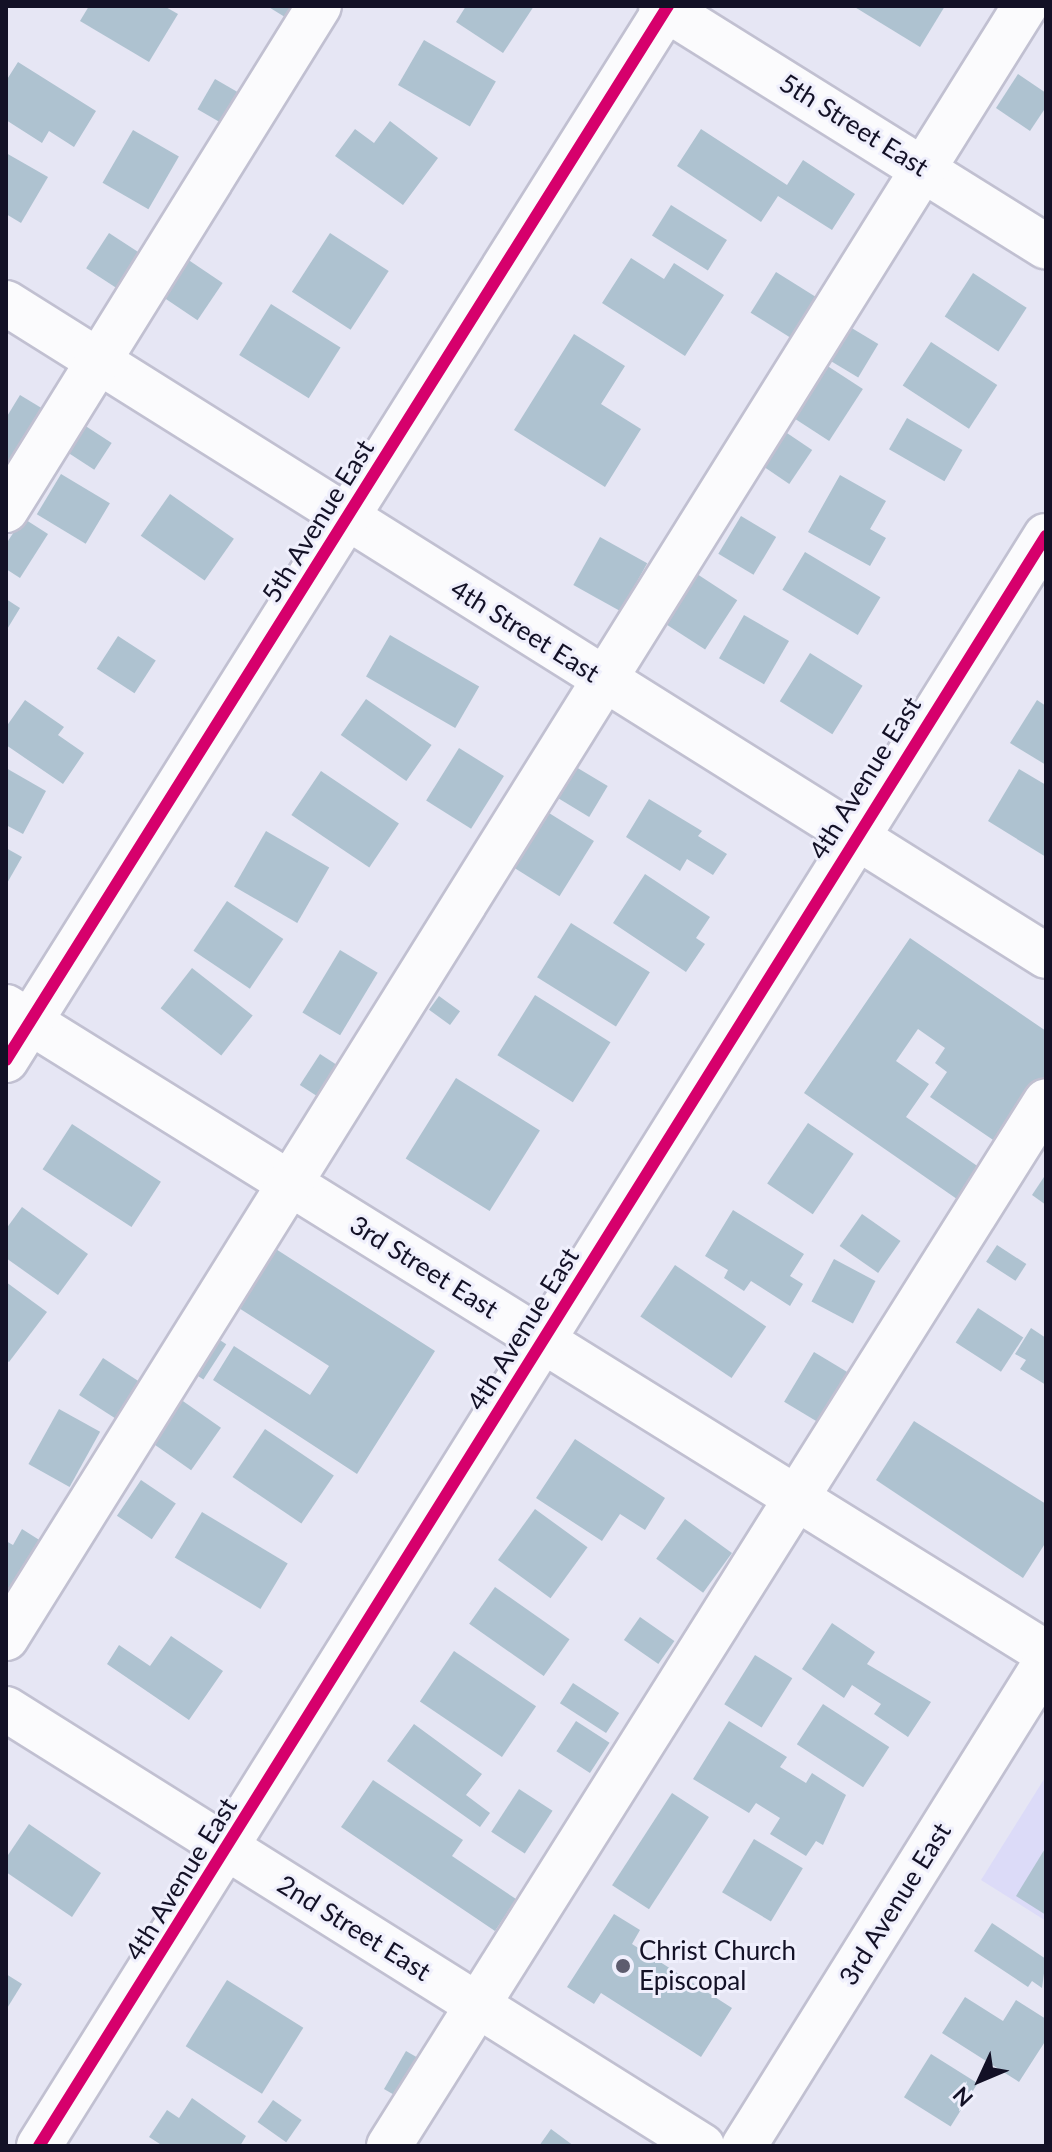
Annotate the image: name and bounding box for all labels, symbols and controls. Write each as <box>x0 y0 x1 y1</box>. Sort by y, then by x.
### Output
street label: 5th Street East <box>774 67 934 183</box>
street label: 5th Avenue East <box>255 434 381 608</box>
street label: 4th Street East <box>445 573 605 689</box>
street label: 4th Avenue East <box>802 691 928 865</box>
street label: 3rd Street East <box>344 1209 504 1325</box>
street label: 4th Avenue East <box>460 1242 586 1416</box>
street label: 4th Avenue East <box>118 1792 244 1966</box>
street label: 3rd Avenue East <box>832 1817 958 1991</box>
street label: 2nd Street East <box>272 1869 436 1987</box>
place label: Christ Church Episcopal <box>639 1935 796 1996</box>
marker: Christ Church Episcopal <box>614 1957 632 1975</box>
north arrow <box>940 2040 1020 2120</box>
text: N <box>947 2082 978 2113</box>

